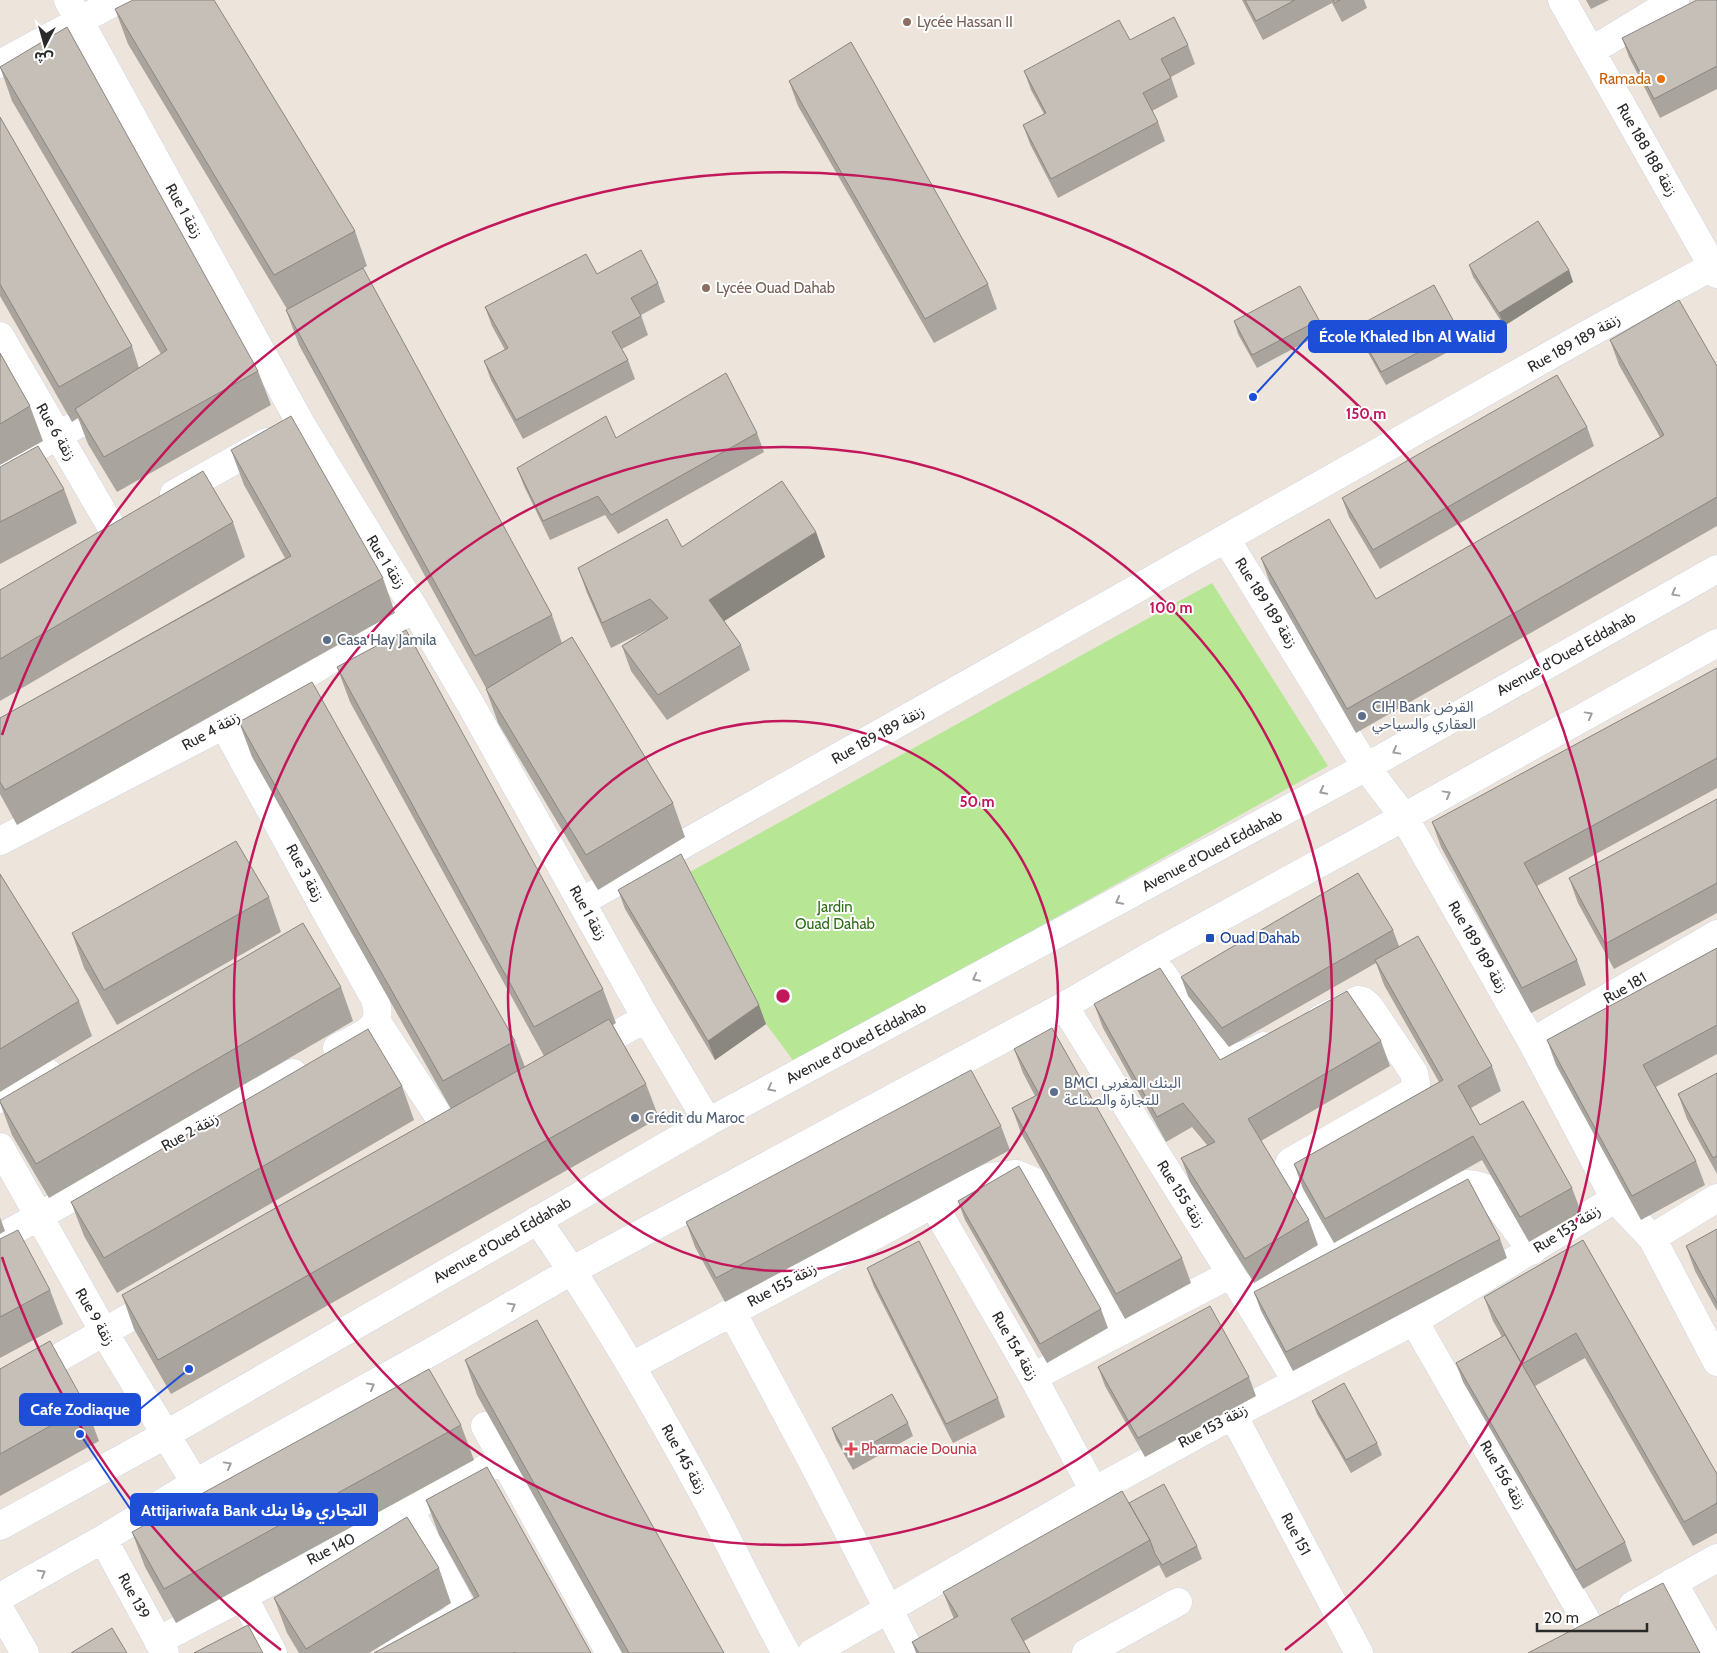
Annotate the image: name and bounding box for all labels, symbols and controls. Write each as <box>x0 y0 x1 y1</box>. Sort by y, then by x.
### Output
place label: Lycée Hassan II <box>917 13 1013 31</box>
marker: Lycée Hassan II <box>901 16 913 28</box>
north arrow <box>20 20 70 70</box>
text: ش <box>33 48 54 68</box>
place label: Ramada <box>1599 70 1652 88</box>
marker: Ramada <box>1655 73 1667 85</box>
street label: Rue 188 زنقة 188 <box>1613 100 1681 200</box>
street label: Rue 1 زنقة <box>162 180 206 242</box>
place label: Lycée Ouad Dahab <box>716 279 835 297</box>
marker: Lycée Ouad Dahab <box>700 282 712 294</box>
street label: Rue 189 زنقة 189 <box>1524 310 1624 376</box>
callout: École Khaled Ibn Al Walid <box>1309 321 1506 352</box>
text: École Khaled Ibn Al Walid <box>1319 327 1495 346</box>
street label: Rue 6 زنقة <box>32 400 80 464</box>
text: 150 m <box>1346 405 1386 423</box>
street label: Rue 1 زنقة <box>363 532 409 592</box>
street label: Rue 189 زنقة 189 <box>1231 554 1301 652</box>
one-way arrow <box>1671 587 1680 597</box>
text: 100 m <box>1149 599 1193 617</box>
street label: Avenue d'Oued Eddahab <box>1493 608 1639 700</box>
place label: Casa Hay Jamila <box>337 631 437 649</box>
marker: Casa Hay Jamila <box>321 634 333 646</box>
place label: CIH Bank القرض العقاري والسياحي <box>1372 698 1476 735</box>
street label: Rue 189 زنقة 189 <box>828 702 928 768</box>
street label: Rue 4 زنقة <box>179 708 243 754</box>
marker: CIH Bank القرض العقاري والسياحي <box>1356 710 1368 722</box>
one-way arrow <box>1583 711 1592 721</box>
one-way arrow <box>1392 744 1401 754</box>
one-way arrow <box>1320 784 1329 794</box>
one-way arrow <box>1441 790 1450 800</box>
text: 50 m <box>959 793 995 811</box>
street label: Avenue d'Oued Eddahab <box>1139 806 1285 896</box>
street label: Rue 3 زنقة <box>282 841 328 905</box>
street label: Rue 1 زنقة <box>566 882 610 944</box>
one-way arrow <box>1115 895 1124 905</box>
park label: Jardin Ouad Dahab <box>795 898 875 933</box>
street label: Rue 189 زنقة 189 <box>1444 898 1512 996</box>
place label: Ouad Dahab <box>1220 929 1300 947</box>
marker: Ouad Dahab <box>1204 932 1216 944</box>
street label: Rue 181 <box>1600 969 1650 1007</box>
one-way arrow <box>972 972 981 982</box>
centre of rings <box>774 987 792 1005</box>
street label: Avenue d'Oued Eddahab <box>783 998 929 1088</box>
place label: BMCI البنك المغربي للتجارة والصناعة <box>1064 1074 1181 1109</box>
one-way arrow <box>767 1082 776 1092</box>
marker: BMCI البنك المغربي للتجارة والصناعة <box>1048 1086 1060 1098</box>
street label: Rue 2 زنقة <box>158 1109 222 1155</box>
place label: Crédit du Maroc <box>645 1109 745 1127</box>
marker: Crédit du Maroc <box>629 1112 641 1124</box>
street label: Rue 155 زنقة <box>1153 1157 1209 1231</box>
street label: Avenue d'Oued Eddahab <box>430 1193 574 1287</box>
street label: Rue 153 زنقة <box>1530 1201 1604 1257</box>
street label: Rue 155 زنقة <box>744 1259 820 1311</box>
street label: Rue 9 زنقة <box>71 1285 119 1349</box>
one-way arrow <box>506 1302 515 1312</box>
street label: Rue 154 زنقة <box>988 1308 1042 1384</box>
one-way arrow <box>365 1382 374 1392</box>
callout: Cafe Zodiaque <box>20 1394 140 1425</box>
text: Cafe Zodiaque <box>30 1400 130 1419</box>
street label: Rue 153 زنقة <box>1175 1400 1251 1452</box>
street label: Rue 145 زنقة <box>658 1421 710 1497</box>
street label: Rue 156 زنقة <box>1476 1437 1530 1513</box>
place label: Pharmacie Dounia <box>861 1440 977 1458</box>
marker: Pharmacie Dounia <box>845 1443 857 1455</box>
one-way arrow <box>223 1461 232 1471</box>
callout: Attijariwafa Bank التجاري وفا بنك <box>131 1494 377 1525</box>
text: Attijariwafa Bank التجاري وفا بنك <box>141 1501 367 1524</box>
street label: Rue 151 <box>1277 1510 1315 1558</box>
street label: Rue 140 <box>304 1529 358 1569</box>
one-way arrow <box>37 1569 46 1579</box>
street label: Rue 139 <box>114 1570 154 1622</box>
scale bar <box>1537 1600 1647 1632</box>
text: 20 m <box>1544 1609 1579 1627</box>

